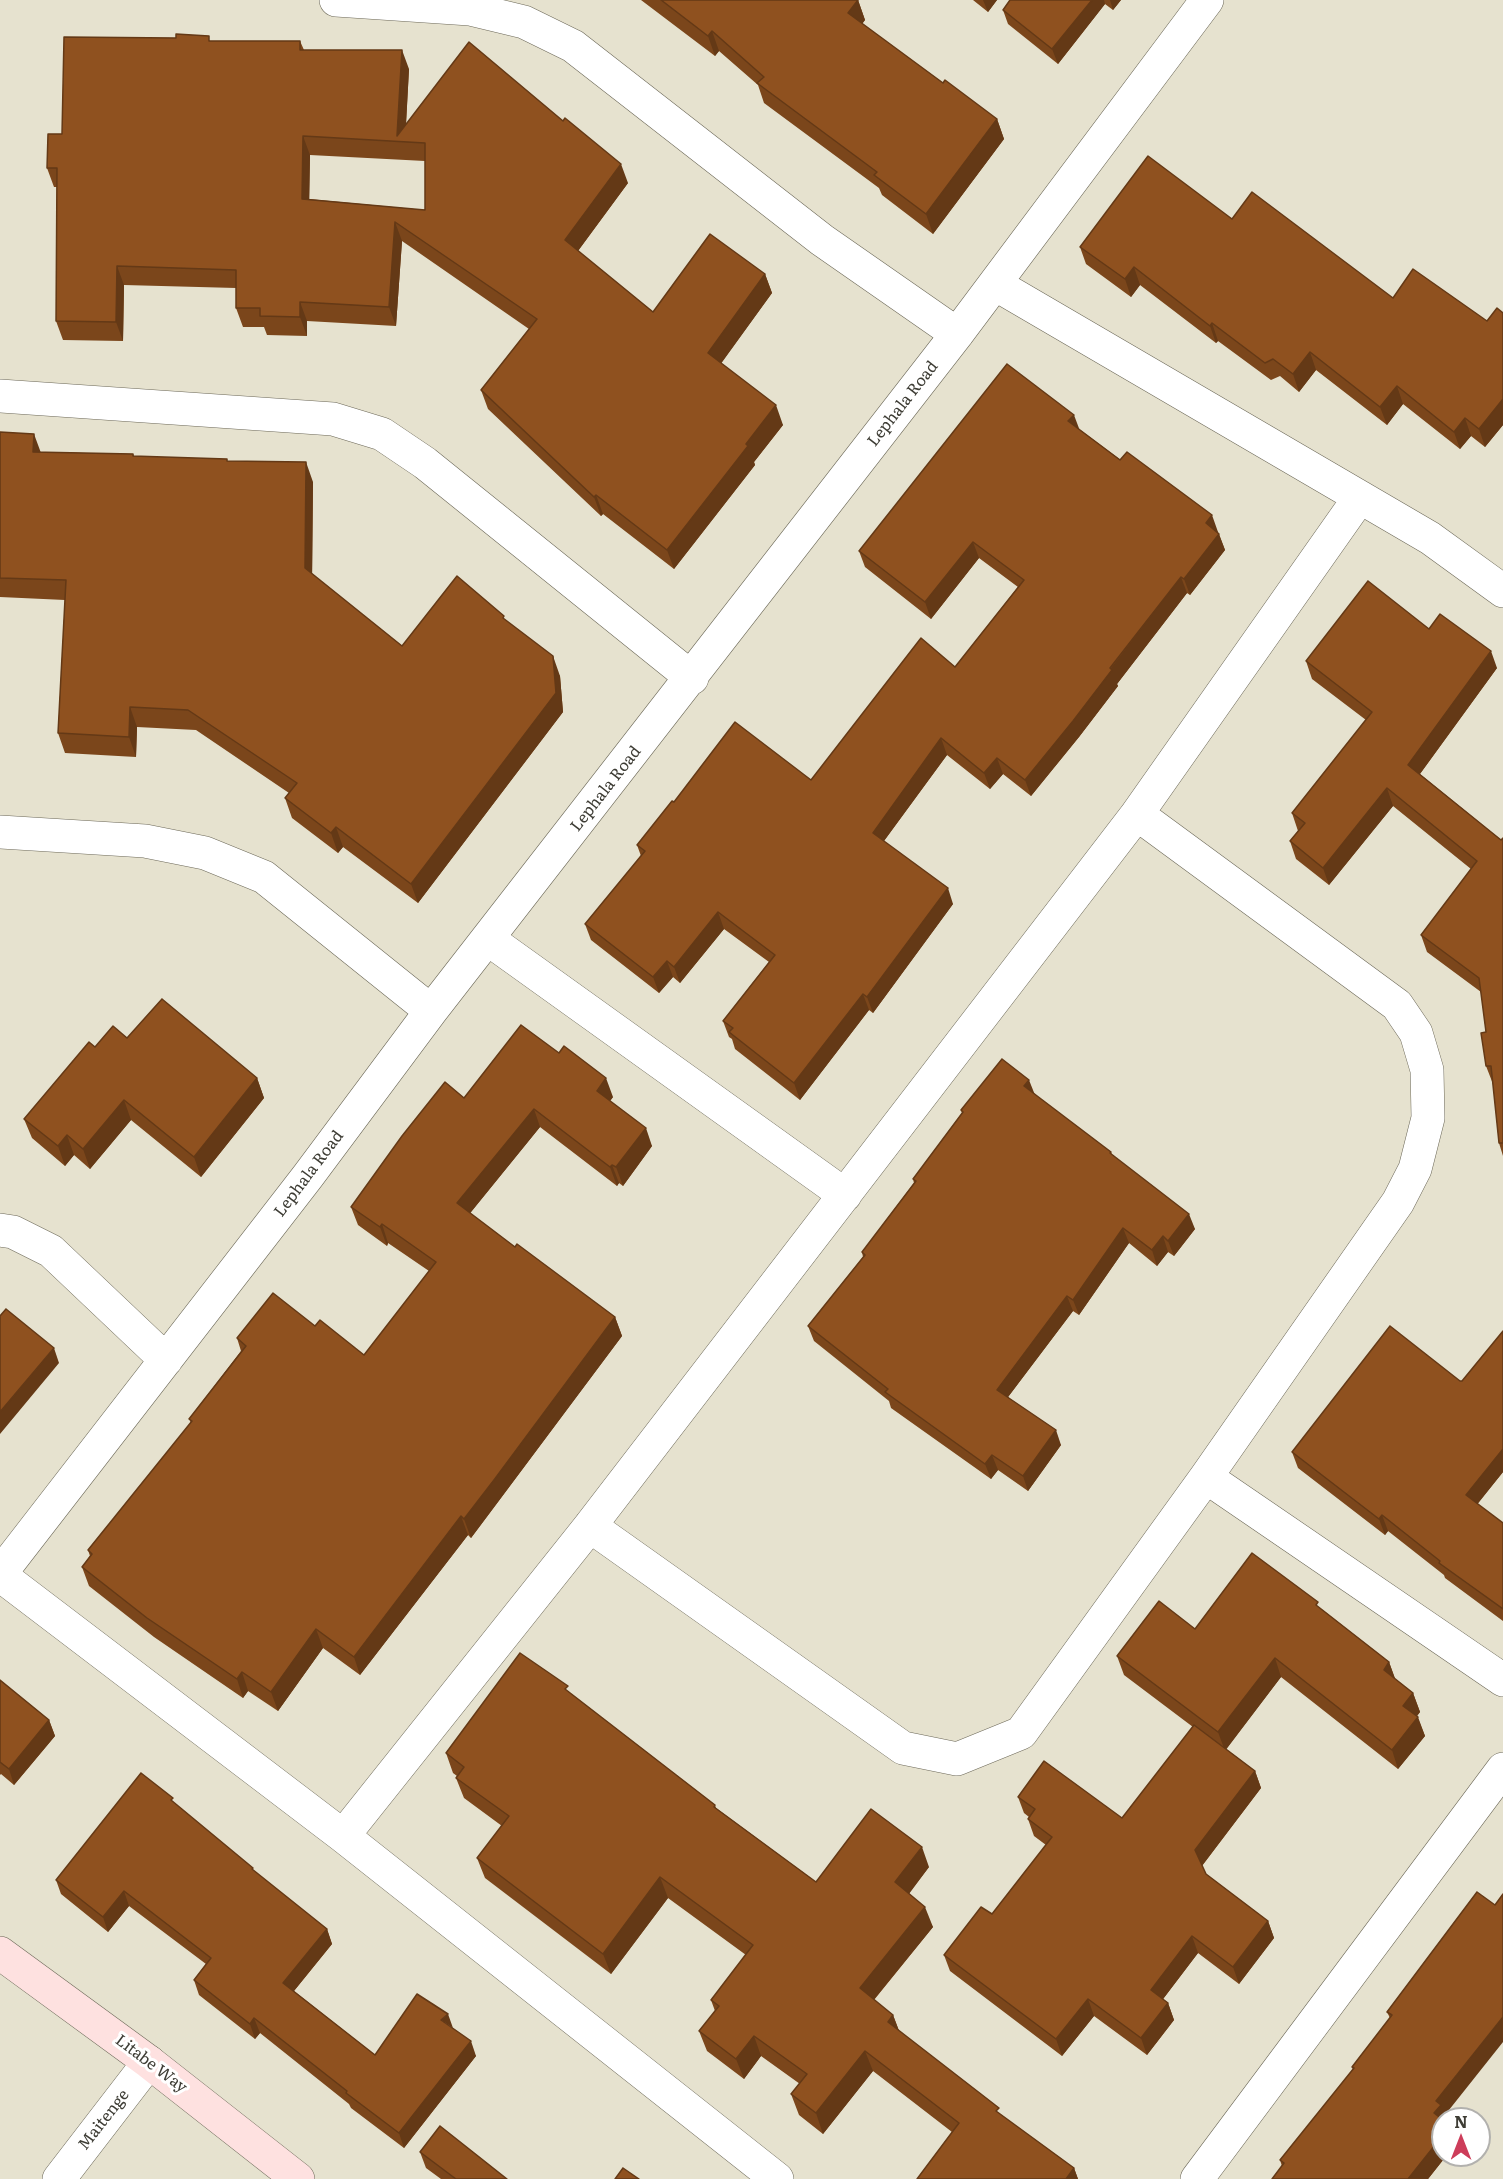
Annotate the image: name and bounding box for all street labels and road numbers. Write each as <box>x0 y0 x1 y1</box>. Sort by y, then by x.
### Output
street label: Lephala Road <box>864 357 942 451</box>
street label: Lephala Road <box>567 742 645 836</box>
street label: Lephala Road <box>270 1127 348 1221</box>
street label: Litabe Way <box>111 2031 191 2097</box>
street label: Maitenge <box>75 2086 133 2154</box>

